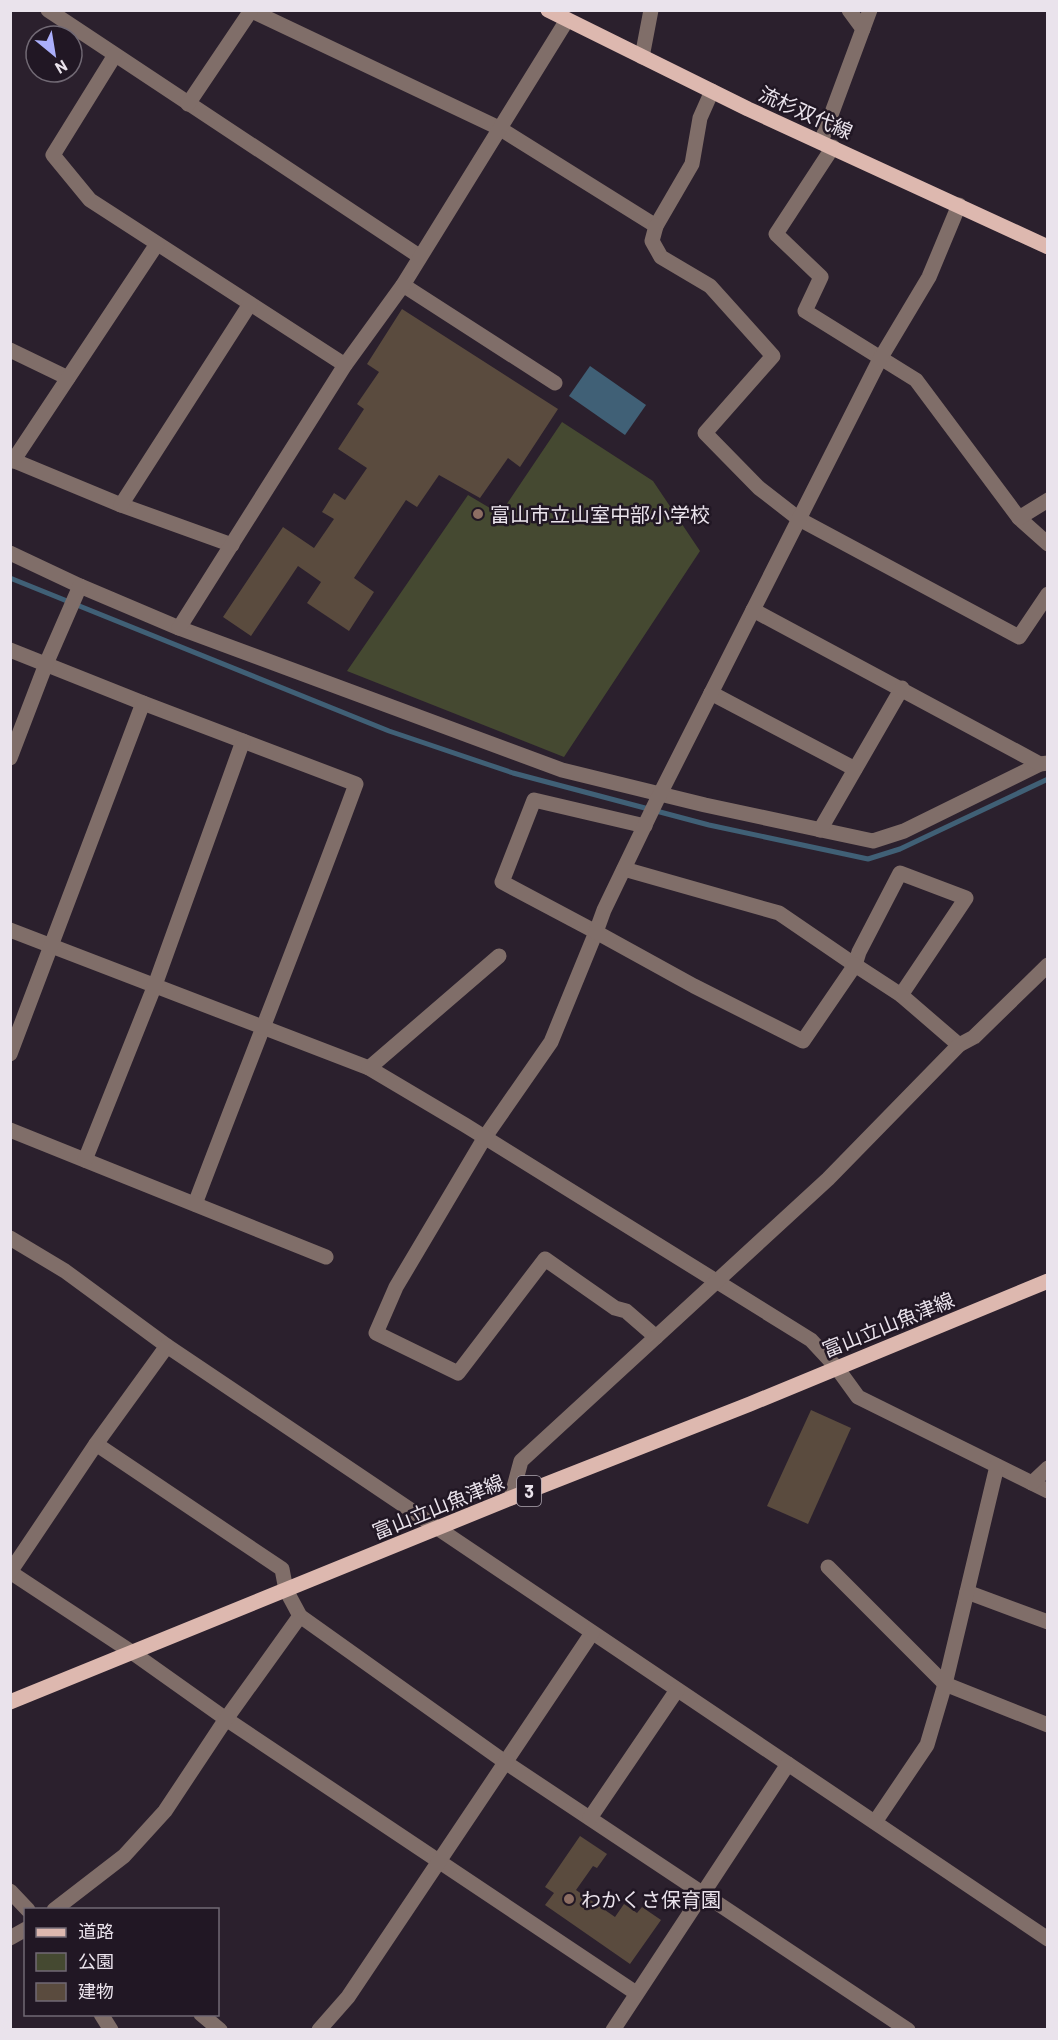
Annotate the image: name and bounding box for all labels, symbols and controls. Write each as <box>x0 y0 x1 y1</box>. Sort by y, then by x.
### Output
north arrow <box>24 24 84 84</box>
text: N <box>52 57 71 78</box>
street label: 流杉双代線 <box>755 81 857 143</box>
place label: 富山市立山室中部小学校 <box>490 502 710 526</box>
marker: 富山市立山室中部小学校 <box>471 507 485 521</box>
street label: 富山立山魚津線 <box>819 1287 957 1361</box>
street label: 富山立山魚津線 <box>369 1469 507 1543</box>
road number: 3 <box>517 1476 541 1506</box>
place label: わかくさ保育園 <box>581 1887 721 1911</box>
marker: わかくさ保育園 <box>562 1892 576 1906</box>
legend <box>24 1908 219 2016</box>
text: 道路 <box>78 1920 114 1942</box>
text: 公園 <box>78 1950 114 1972</box>
text: 建物 <box>78 1980 114 2002</box>

